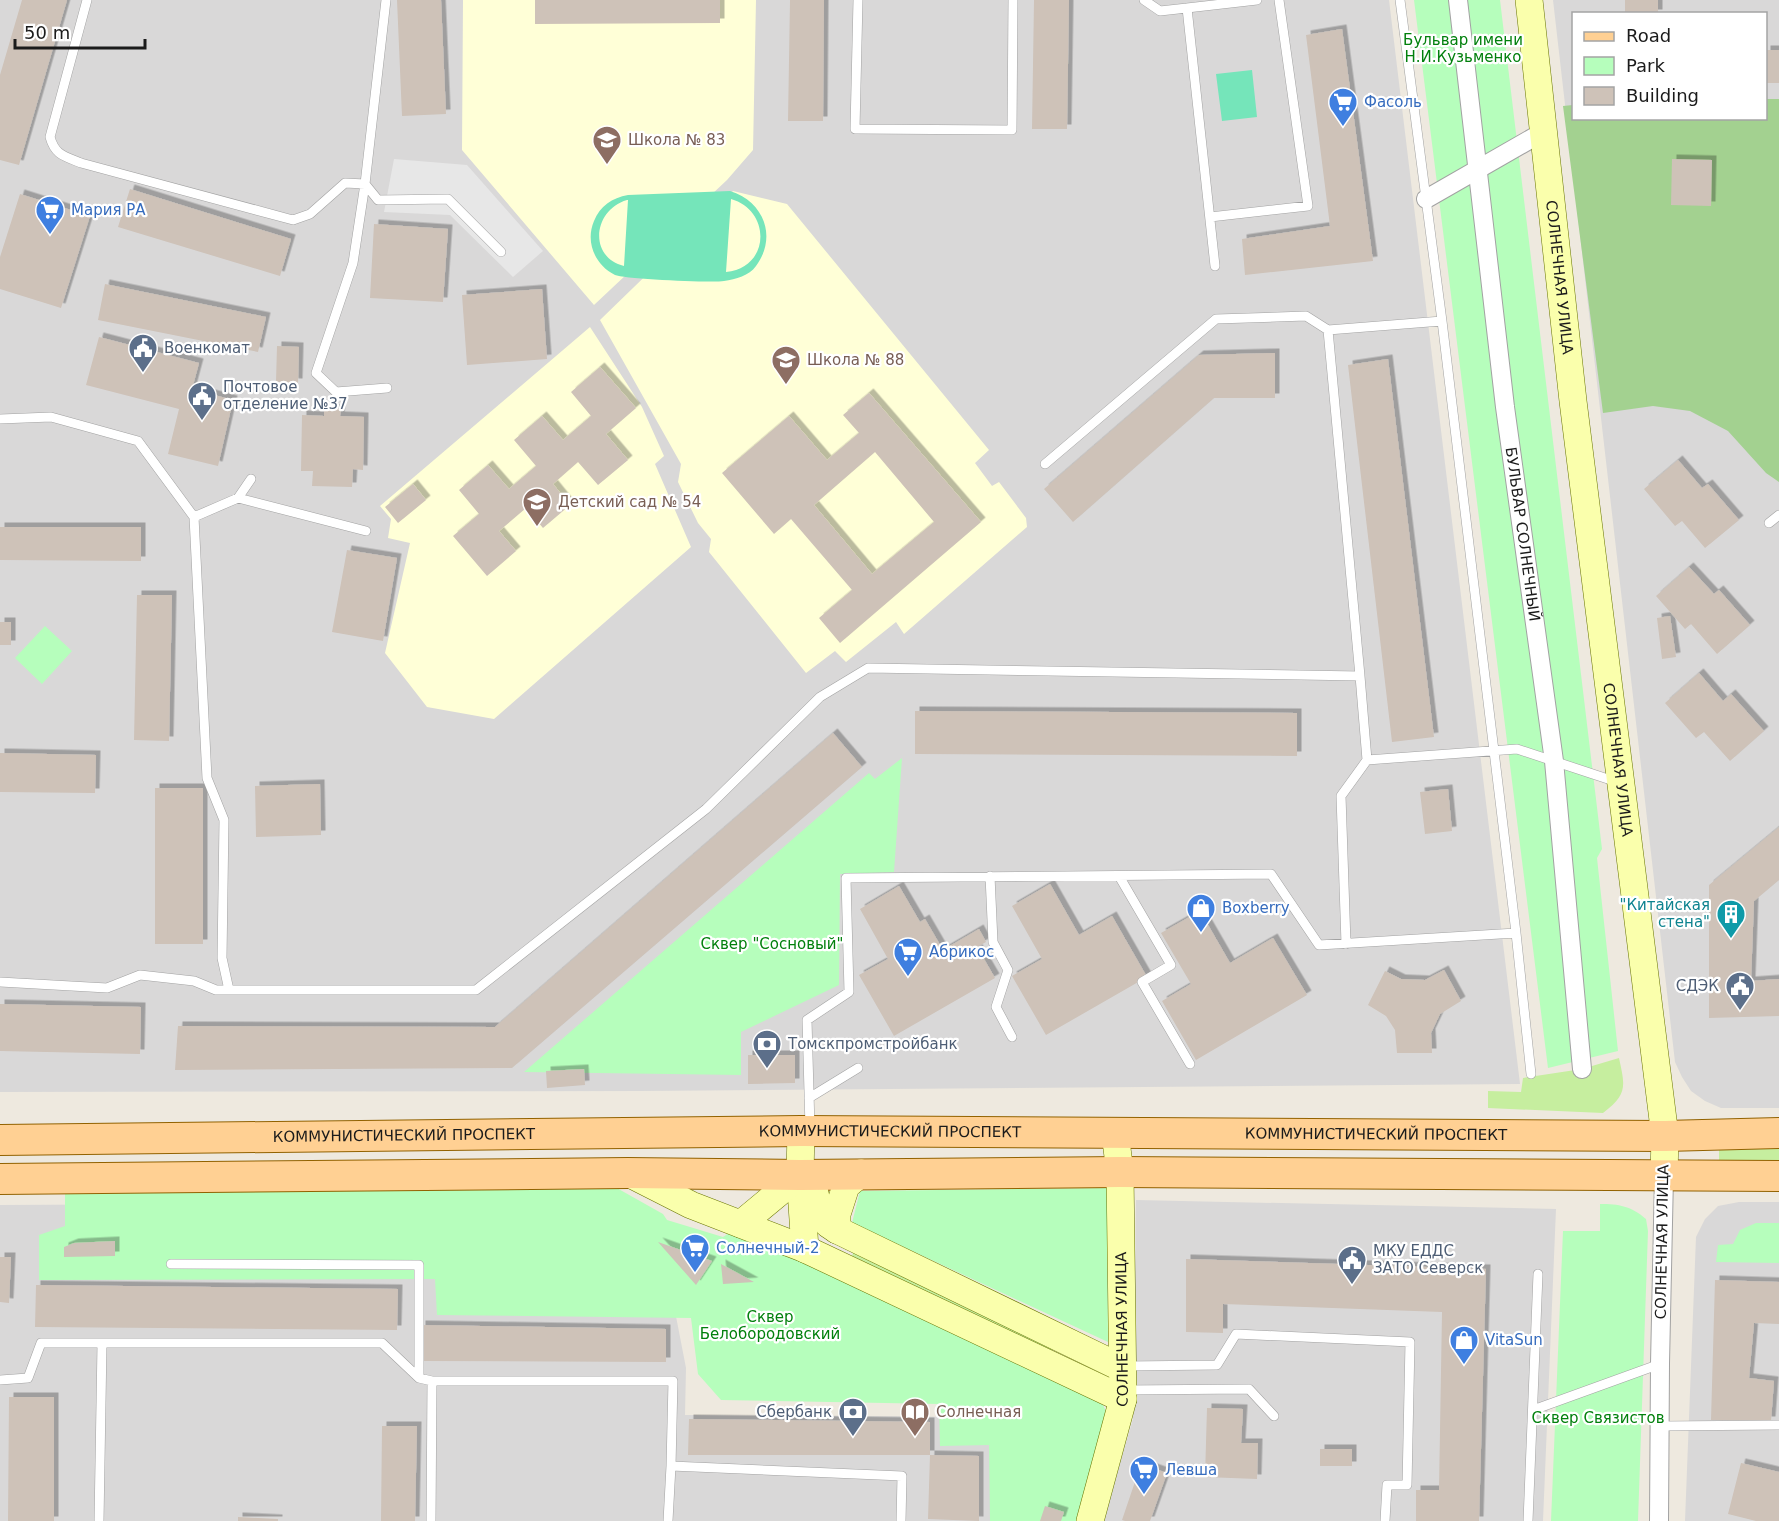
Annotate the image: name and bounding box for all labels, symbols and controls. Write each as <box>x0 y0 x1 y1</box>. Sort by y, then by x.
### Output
scale bar <box>15 12 146 50</box>
legend <box>1572 12 1767 120</box>
text: 50 m <box>24 22 70 43</box>
text: Road <box>1626 25 1671 46</box>
park label: Бульвар имени Н.И.Кузьменко <box>1403 31 1523 66</box>
text: Park <box>1626 55 1665 76</box>
text: Building <box>1626 85 1699 106</box>
supermarket icon: Фасоль <box>1327 86 1359 128</box>
place label: Фасоль <box>1364 93 1422 111</box>
school or university icon: Школа № 83 <box>591 124 623 166</box>
place label: Школа № 83 <box>628 131 725 149</box>
supermarket icon: Мария РА <box>34 194 66 236</box>
street label: СОЛНЕЧНАЯ УЛИЦА <box>1542 199 1577 356</box>
place label: Мария РА <box>71 201 146 219</box>
public building icon: Военкомат <box>127 332 159 374</box>
place label: Военкомат <box>164 339 250 357</box>
school or university icon: Школа № 88 <box>770 344 802 386</box>
place label: Школа № 88 <box>807 351 904 369</box>
place label: Почтовое отделение №37 <box>223 378 348 413</box>
public building icon: Почтовое отделение №37 <box>186 380 218 422</box>
street label: БУЛЬВАР СОЛНЕЧНЫЙ <box>1502 446 1545 622</box>
school or university icon: Детский сад № 54 <box>521 486 553 528</box>
place label: Детский сад № 54 <box>558 493 701 511</box>
street label: СОЛНЕЧНАЯ УЛИЦА <box>1599 682 1637 839</box>
shop icon: Boxberry <box>1185 892 1217 934</box>
place label: "Китайская стена" <box>1620 896 1710 931</box>
building icon: "Китайская стена" <box>1715 898 1747 940</box>
place label: Boxberry <box>1222 899 1290 917</box>
park label: Сквер "Сосновый" <box>700 935 844 953</box>
supermarket icon: Абрикос <box>892 936 924 978</box>
place label: Абрикос <box>929 943 994 961</box>
public building icon: СДЭК <box>1724 970 1756 1012</box>
place label: СДЭК <box>1676 977 1719 995</box>
bank icon: Томскпромстройбанк <box>751 1028 783 1070</box>
place label: Томскпромстройбанк <box>787 1035 958 1053</box>
street label: КОММУНИСТИЧЕСКИЙ ПРОСПЕКТ <box>759 1122 1022 1141</box>
street label: КОММУНИСТИЧЕСКИЙ ПРОСПЕКТ <box>273 1125 536 1146</box>
street label: КОММУНИСТИЧЕСКИЙ ПРОСПЕКТ <box>1245 1125 1508 1144</box>
street label: СОЛНЕЧНАЯ УЛИЦА <box>1652 1164 1672 1320</box>
supermarket icon: Солнечный-2 <box>679 1232 711 1274</box>
place label: Солнечный-2 <box>716 1239 820 1257</box>
place label: МКУ ЕДДС ЗАТО Северск <box>1373 1242 1483 1277</box>
public building icon: МКУ ЕДДС ЗАТО Северск <box>1336 1244 1368 1286</box>
street label: СОЛНЕЧНАЯ УЛИЦА <box>1112 1251 1132 1409</box>
park label: Сквер Белобородовский <box>700 1308 840 1343</box>
shop icon: VitaSun <box>1448 1324 1480 1366</box>
place label: VitaSun <box>1485 1331 1543 1349</box>
bank icon: Сбербанк <box>837 1396 869 1438</box>
library icon: Солнечная <box>899 1396 931 1438</box>
place label: Сбербанк <box>756 1403 832 1421</box>
place label: Солнечная <box>936 1403 1021 1421</box>
park label: Сквер Связистов <box>1532 1409 1664 1427</box>
supermarket icon: Левша <box>1128 1454 1160 1496</box>
place label: Левша <box>1165 1461 1217 1479</box>

